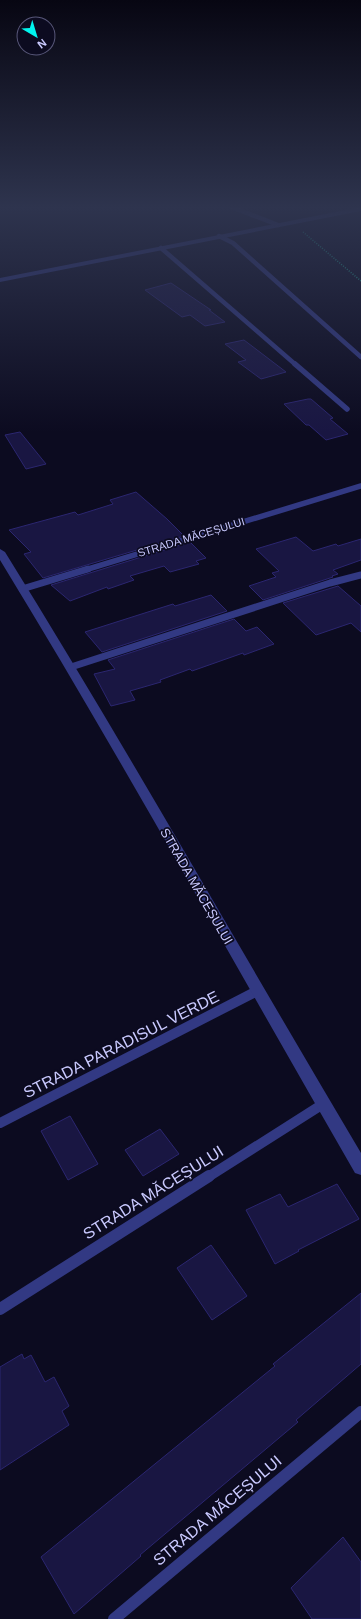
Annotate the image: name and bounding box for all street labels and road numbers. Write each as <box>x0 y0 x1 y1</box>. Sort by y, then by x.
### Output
street label: STRADA MĂCEȘULUI <box>136 515 246 559</box>
street label: STRADA MĂCEȘULUI <box>157 826 236 947</box>
street label: STRADA PARADISUL VERDE <box>21 988 222 1101</box>
street label: STRADA MĂCEȘULUI <box>80 1141 226 1243</box>
street label: STRADA MĂCEȘULUI <box>149 1451 285 1569</box>

